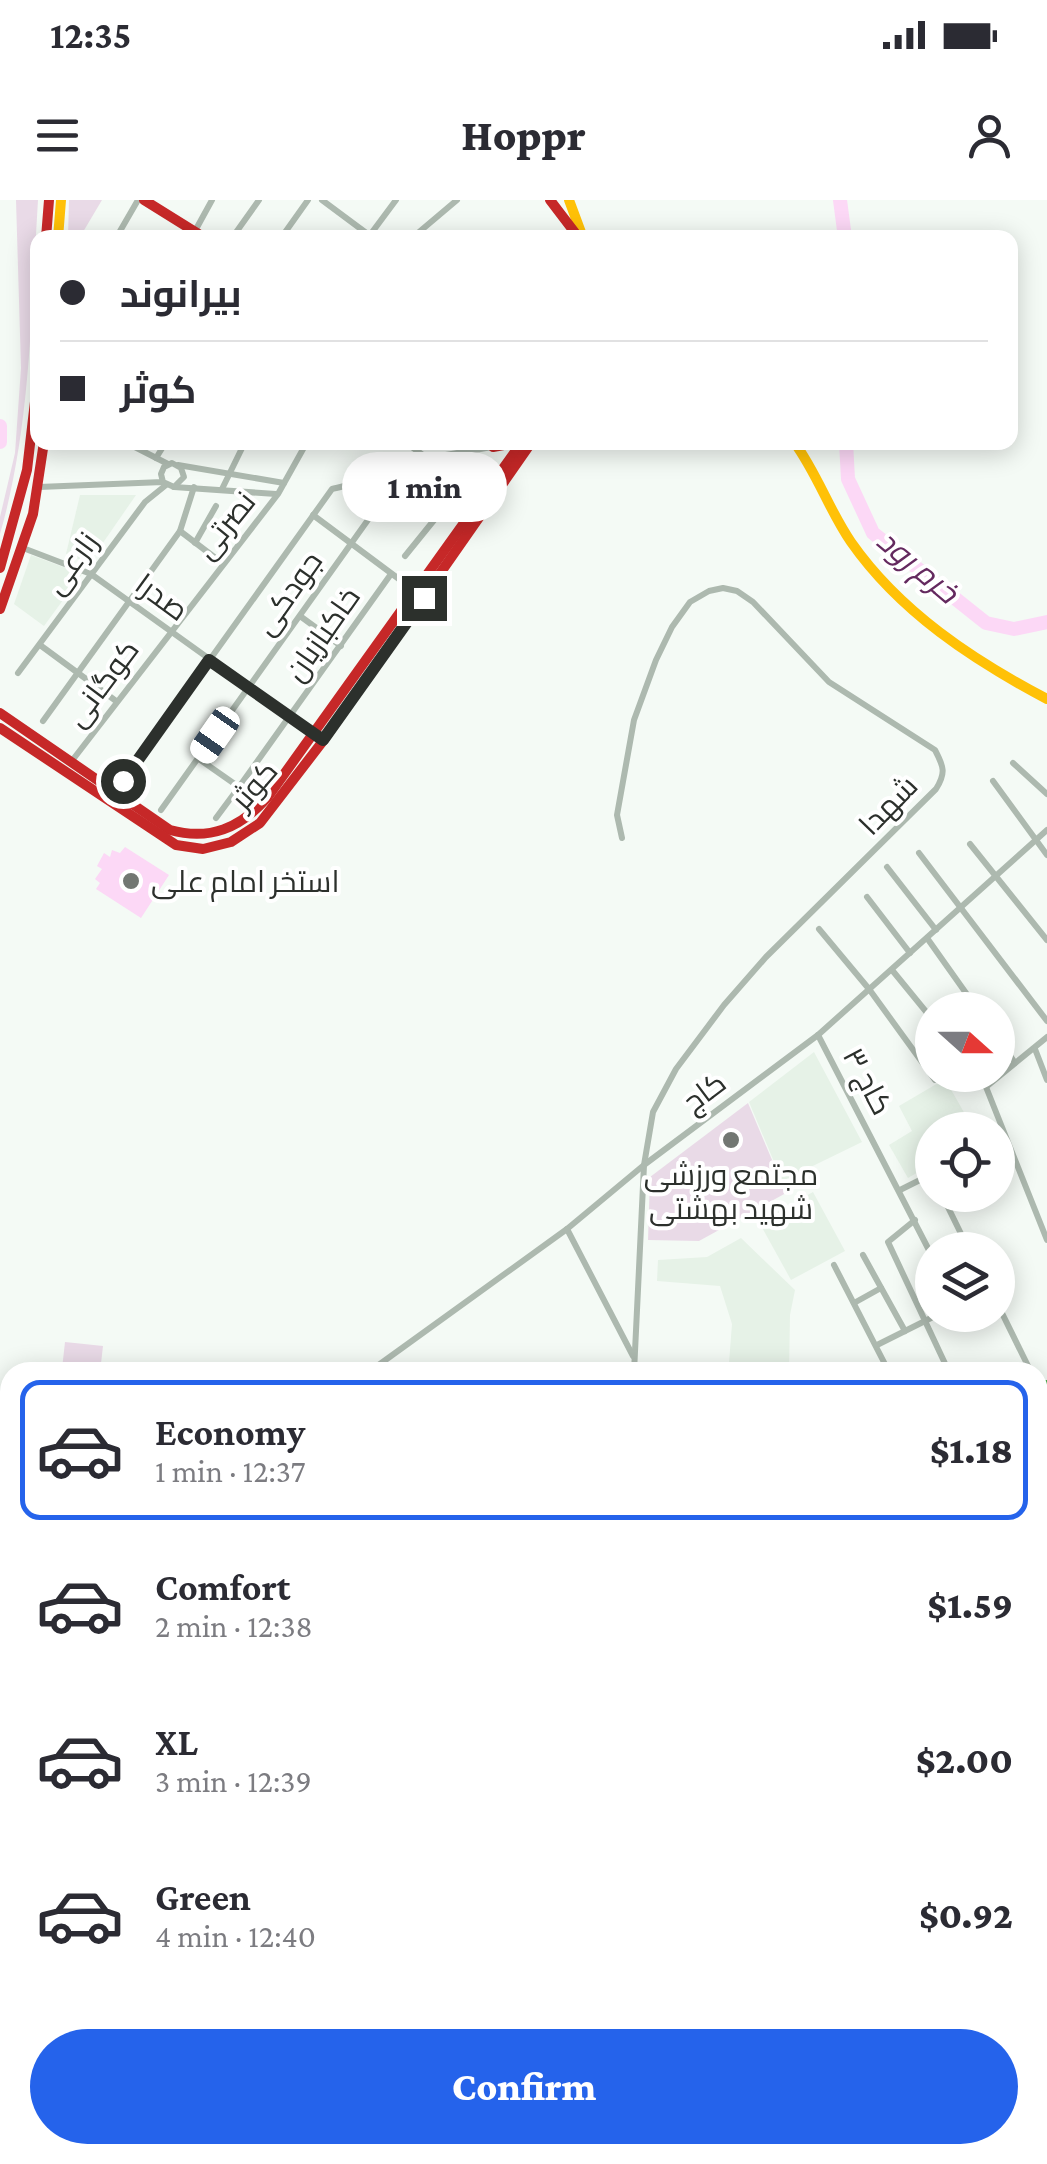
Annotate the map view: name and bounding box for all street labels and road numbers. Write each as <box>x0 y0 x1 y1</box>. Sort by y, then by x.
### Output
street label: نصرتی <box>188 485 263 566</box>
street label: زارعی <box>38 526 106 601</box>
street label: جودکی <box>248 545 330 642</box>
street label: صدرا <box>129 567 195 628</box>
street label: خاکبازیان <box>278 581 367 688</box>
street label: کوگانی <box>59 633 147 734</box>
street label: کوثر <box>223 754 285 818</box>
street label: شهدا <box>852 769 925 843</box>
street label: کاج ۳ <box>833 1042 899 1122</box>
street label: کاج <box>676 1065 734 1122</box>

